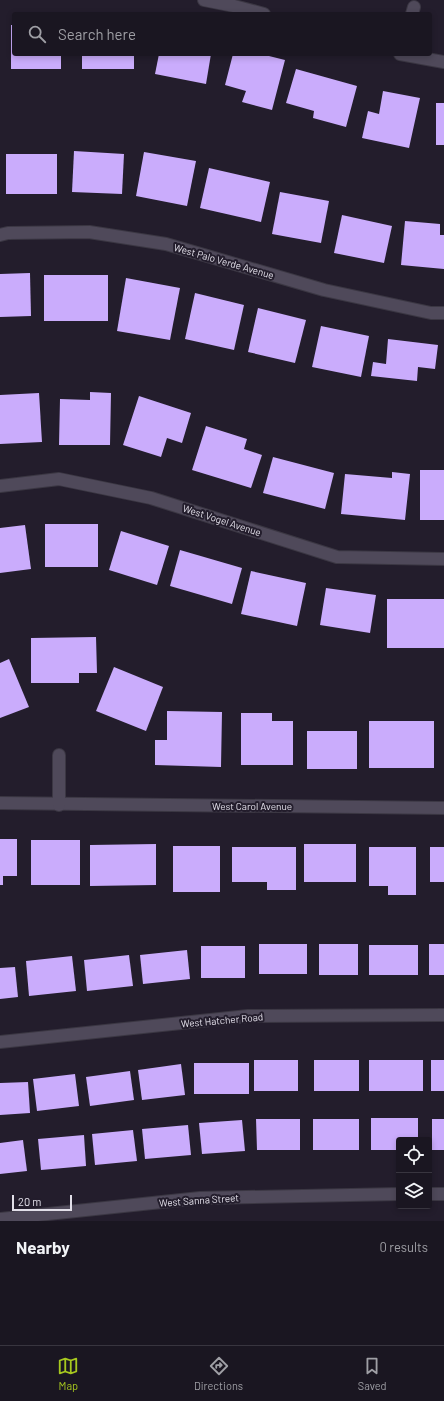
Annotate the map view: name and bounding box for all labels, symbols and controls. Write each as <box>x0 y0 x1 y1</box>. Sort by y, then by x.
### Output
search box <box>12 12 432 56</box>
icon: search <box>26 23 48 45</box>
text: Search here <box>58 25 136 43</box>
street label: West Palo Verde Avenue <box>173 241 275 281</box>
street label: West Vogel Avenue <box>181 502 263 538</box>
street label: West Carol Avenue <box>212 800 292 812</box>
street label: West Hatcher Road <box>180 1010 264 1030</box>
map controls <box>396 1137 432 1209</box>
button: locate <box>396 1137 432 1173</box>
button: layers <box>396 1173 432 1209</box>
street label: West Sanna Street <box>159 1191 240 1209</box>
scale bar <box>12 1193 72 1212</box>
text: 20 m <box>18 1195 41 1208</box>
text: Nearby <box>16 1237 70 1257</box>
text: 0 results <box>379 1239 428 1255</box>
tab: Map <box>57 1355 79 1392</box>
tab: Directions <box>194 1355 243 1392</box>
tab: Saved <box>358 1355 387 1392</box>

